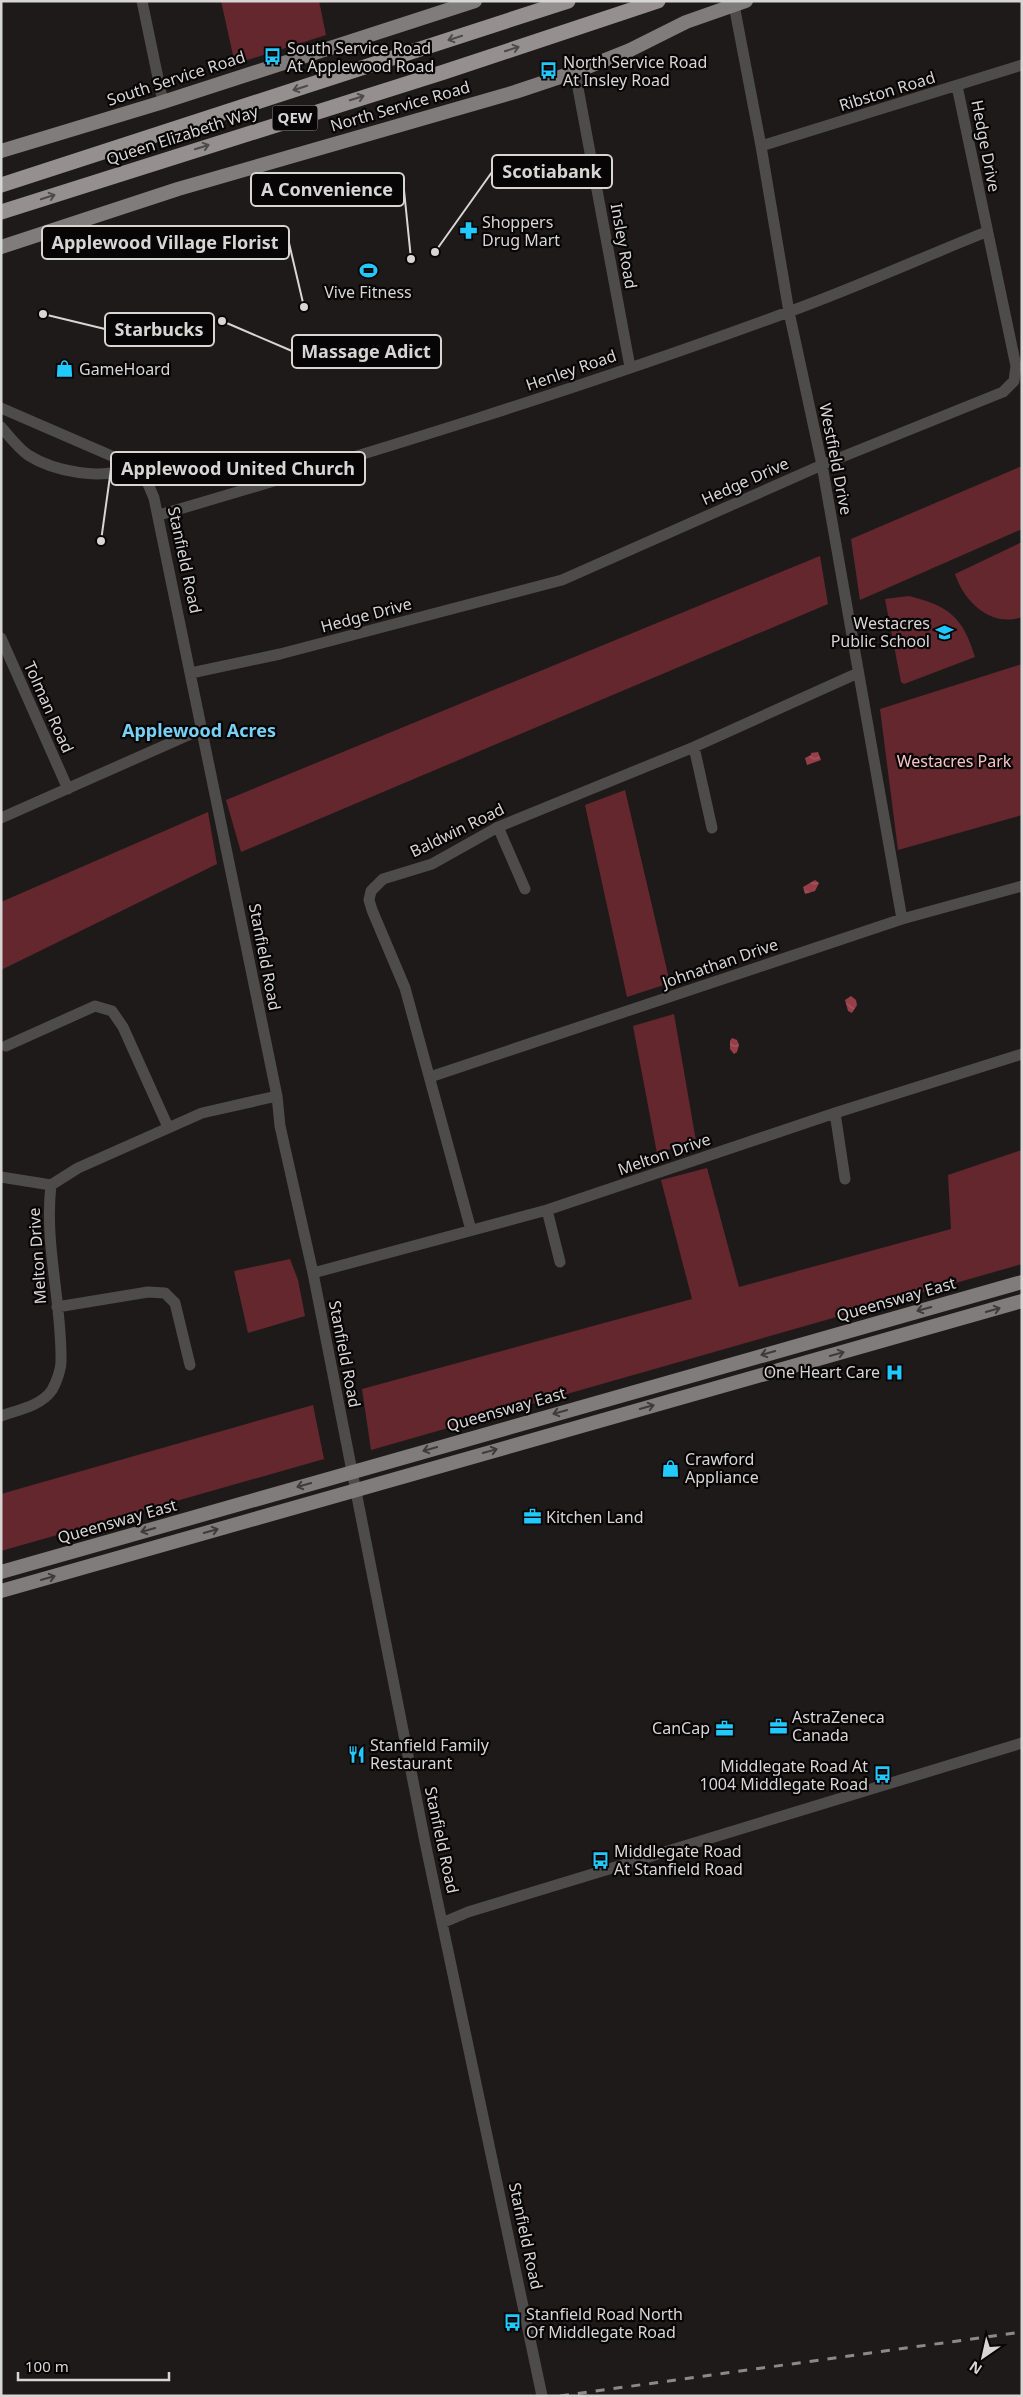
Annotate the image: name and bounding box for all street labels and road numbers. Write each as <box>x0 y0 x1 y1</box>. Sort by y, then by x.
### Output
street label: South Service Road <box>104 45 248 111</box>
street label: Ribston Road <box>836 66 938 116</box>
street label: North Service Road <box>328 76 472 136</box>
street label: Hedge Drive <box>966 98 1006 194</box>
street label: Queen Elizabeth Way <box>103 100 262 170</box>
road number: QEW <box>272 106 318 130</box>
street label: Insley Road <box>606 201 642 291</box>
street label: Henley Road <box>523 344 619 396</box>
street label: Westfield Drive <box>814 401 858 517</box>
street label: Hedge Drive <box>698 452 792 510</box>
street label: Stanfield Road <box>163 505 207 615</box>
street label: Hedge Drive <box>318 592 414 638</box>
street label: Tolman Road <box>19 658 79 756</box>
street label: Baldwin Road <box>406 798 508 862</box>
street label: Stanfield Road <box>244 902 286 1012</box>
street label: Johnathan Drive <box>657 933 781 994</box>
street label: Melton Drive <box>615 1128 713 1180</box>
street label: Melton Drive <box>23 1207 51 1305</box>
street label: Queensway East <box>834 1271 958 1327</box>
street label: Stanfield Road <box>324 1299 366 1409</box>
street label: Queensway East <box>444 1381 568 1437</box>
street label: Queensway East <box>55 1493 179 1549</box>
street label: Stanfield Road <box>420 1785 464 1895</box>
street label: Stanfield Road <box>504 2181 548 2291</box>

